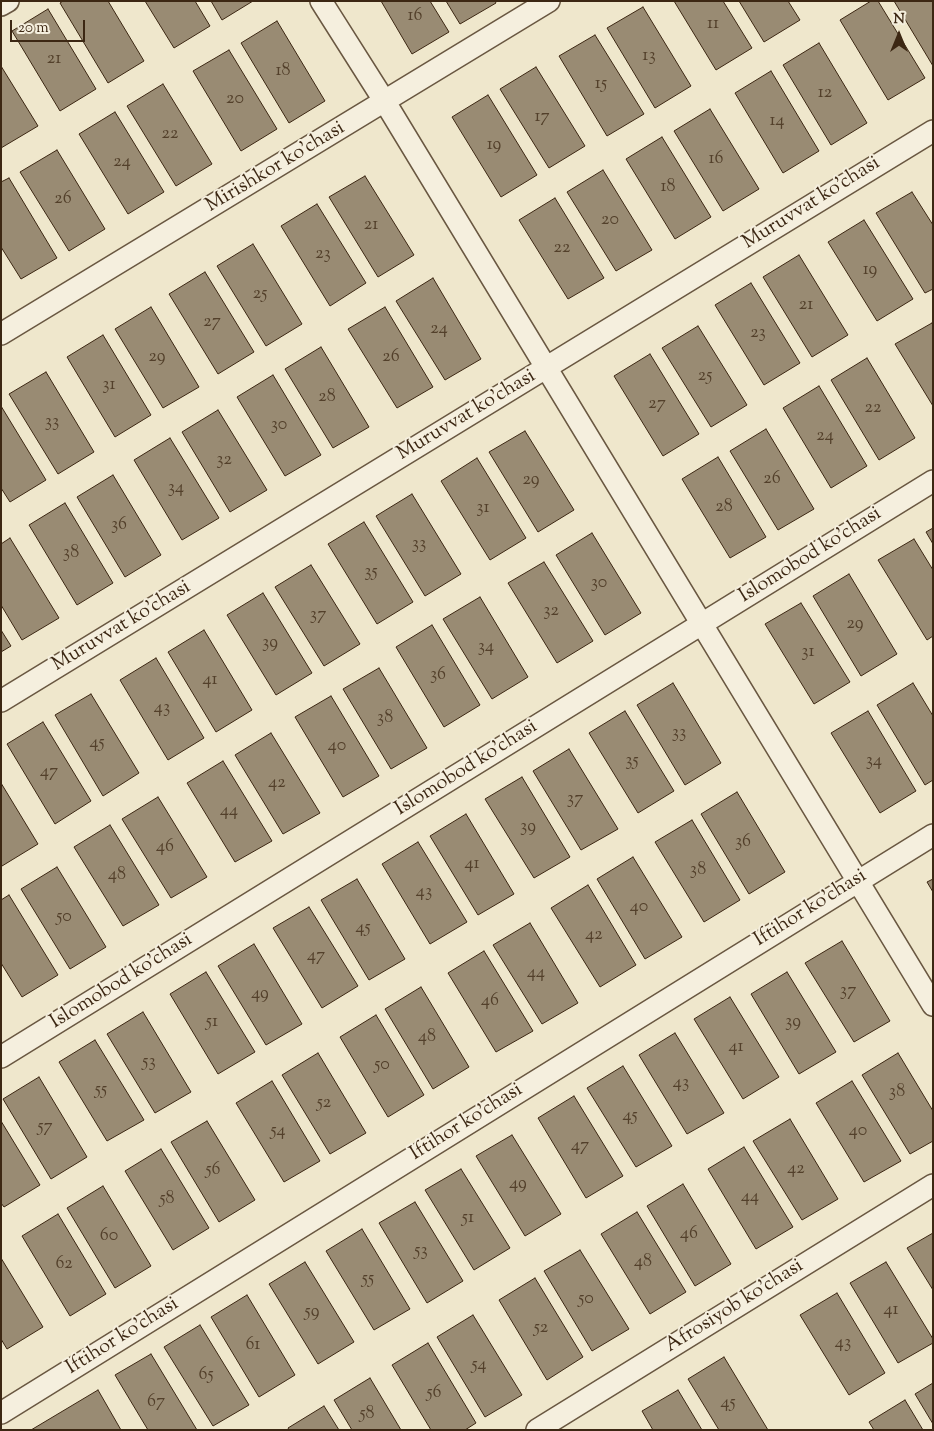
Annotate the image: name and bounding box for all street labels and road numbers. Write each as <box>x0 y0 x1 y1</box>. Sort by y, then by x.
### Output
street label: Mirishkor ko'chasi <box>202 117 350 219</box>
street label: Muruvvat ko'chasi <box>739 152 885 256</box>
street label: Muruvvat ko'chasi <box>393 365 541 467</box>
street label: Islomobod ko'chasi <box>735 503 887 609</box>
street label: Muruvvat ko'chasi <box>48 576 196 678</box>
street label: Islomobod ko'chasi <box>391 716 543 822</box>
street label: Iftihor ko'chasi <box>750 865 872 953</box>
street label: Islomobod ko'chasi <box>46 929 198 1035</box>
street label: Iftihor ko'chasi <box>406 1079 528 1167</box>
street label: Afrosiyob ko'chasi <box>661 1255 809 1359</box>
street label: Iftihor ko'chasi <box>62 1293 184 1381</box>

